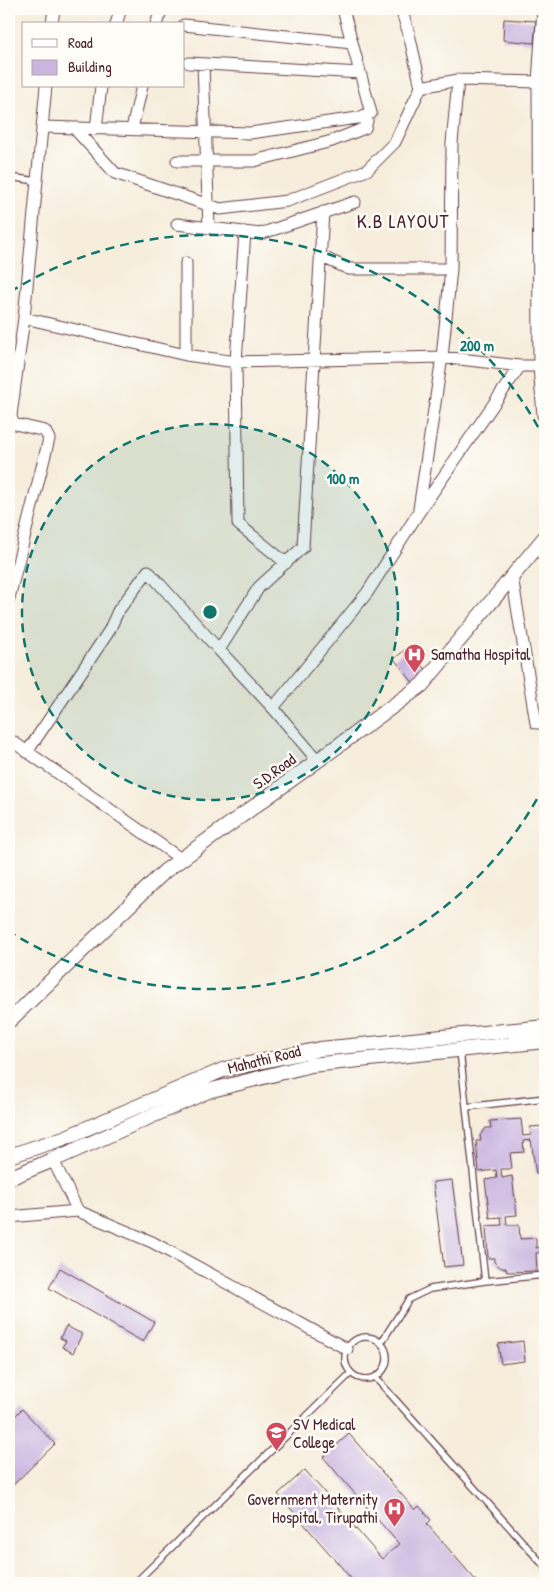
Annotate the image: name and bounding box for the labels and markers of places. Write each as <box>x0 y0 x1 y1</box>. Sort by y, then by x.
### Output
centre of rings <box>201 603 219 621</box>
hospital icon: Samatha Hospital <box>403 642 427 673</box>
place label: Samatha Hospital <box>431 643 531 665</box>
place label: SV Medical College <box>293 1413 356 1453</box>
school or university icon: SV Medical College <box>265 1421 289 1452</box>
place label: Government Maternity Hospital, Tirupathi <box>247 1488 378 1528</box>
hospital icon: Government Maternity Hospital, Tirupathi <box>382 1496 406 1527</box>

